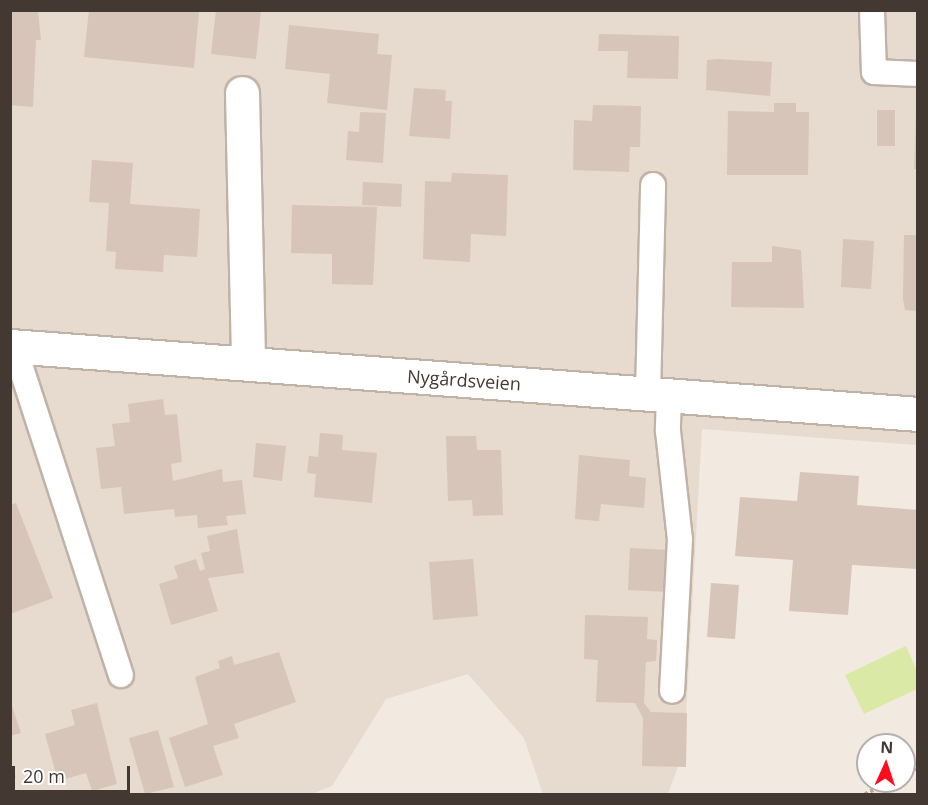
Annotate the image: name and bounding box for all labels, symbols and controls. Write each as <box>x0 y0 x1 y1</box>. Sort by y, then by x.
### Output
street label: Nygårdsveien <box>406 365 522 395</box>
north arrow <box>856 733 916 793</box>
text: N <box>880 736 894 758</box>
scale bar <box>15 754 134 792</box>
text: 20 m <box>23 764 65 788</box>

